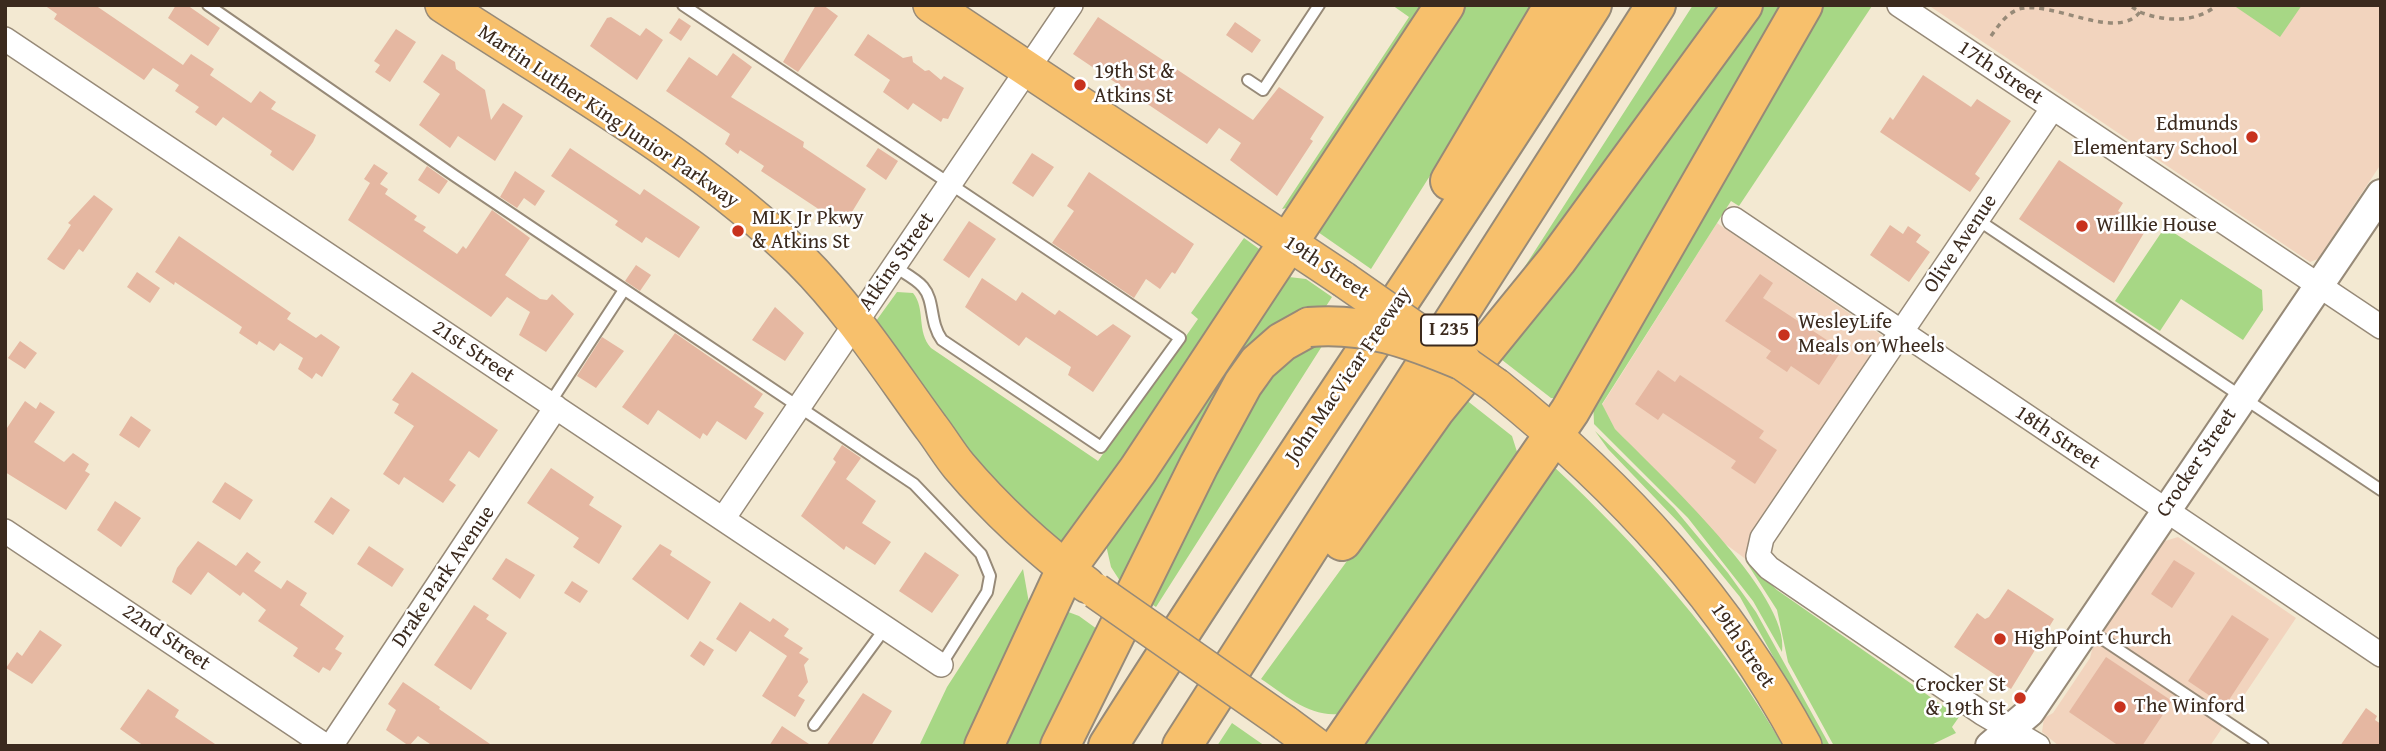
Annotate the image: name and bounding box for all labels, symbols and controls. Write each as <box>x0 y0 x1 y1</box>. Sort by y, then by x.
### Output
street label: Martin Luther King Junior Parkway <box>473 20 743 214</box>
street label: 17th Street <box>1953 35 2047 111</box>
place label: 19th St & Atkins St <box>1094 60 1175 110</box>
marker: 19th St & Atkins St <box>1072 77 1088 93</box>
place label: Edmunds Elementary School <box>2073 112 2238 162</box>
marker: Edmunds Elementary School <box>2244 129 2260 145</box>
street label: Olive Avenue <box>1919 190 2003 298</box>
place label: MLK Jr Pkwy & Atkins St <box>752 206 864 256</box>
street label: Atkins Street <box>854 208 940 316</box>
place label: Willkie House <box>2096 213 2217 239</box>
marker: Willkie House <box>2074 218 2090 234</box>
marker: MLK Jr Pkwy & Atkins St <box>730 223 746 239</box>
street label: 19th Street <box>1279 230 1373 306</box>
street label: John MacVicar Freeway <box>1281 282 1417 468</box>
place label: WesleyLife Meals on Wheels <box>1798 310 1945 360</box>
road number: I 235 <box>1421 314 1477 346</box>
street label: 21st Street <box>427 315 519 389</box>
marker: WesleyLife Meals on Wheels <box>1776 327 1792 343</box>
street label: 18th Street <box>2010 400 2104 476</box>
street label: Crocker Street <box>2151 404 2243 522</box>
street label: Drake Park Avenue <box>387 501 501 653</box>
street label: 22nd Street <box>117 599 215 677</box>
street label: 19th Street <box>1704 599 1780 693</box>
place label: HighPoint Church <box>2014 626 2171 652</box>
marker: HighPoint Church <box>1992 631 2008 647</box>
place label: Crocker St & 19th St <box>1915 673 2006 723</box>
marker: Crocker St & 19th St <box>2012 690 2028 706</box>
place label: The Winford <box>2134 694 2245 720</box>
marker: The Winford <box>2112 699 2128 715</box>

